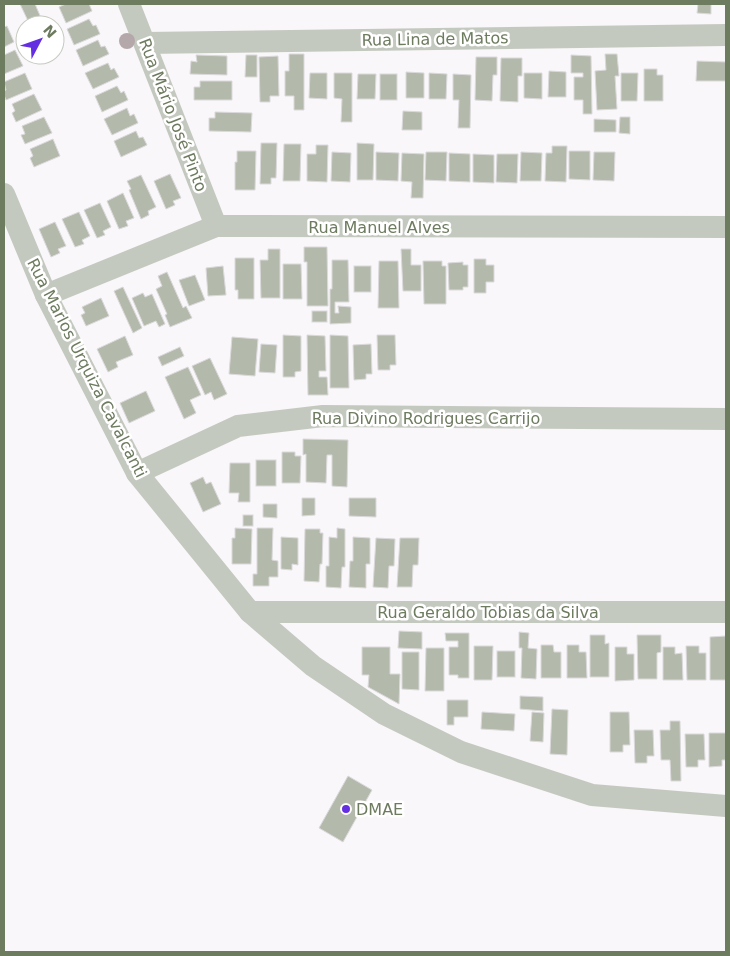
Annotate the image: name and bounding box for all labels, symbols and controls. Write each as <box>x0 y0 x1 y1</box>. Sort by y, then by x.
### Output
north arrow <box>15 15 65 65</box>
text: N <box>40 22 60 41</box>
street label: Rua Lina de Matos <box>361 28 509 50</box>
street label: Rua Mário José Pinto <box>135 36 211 194</box>
street label: Rua Manuel Alves <box>308 218 450 237</box>
street label: Rua Marlos Urquiza Cavalcanti <box>23 255 151 481</box>
street label: Rua Divino Rodrigues Carrijo <box>312 409 540 428</box>
street label: Rua Geraldo Tobias da Silva <box>377 603 599 622</box>
place label: DMAE <box>356 800 403 819</box>
marker: DMAE <box>340 803 352 815</box>

